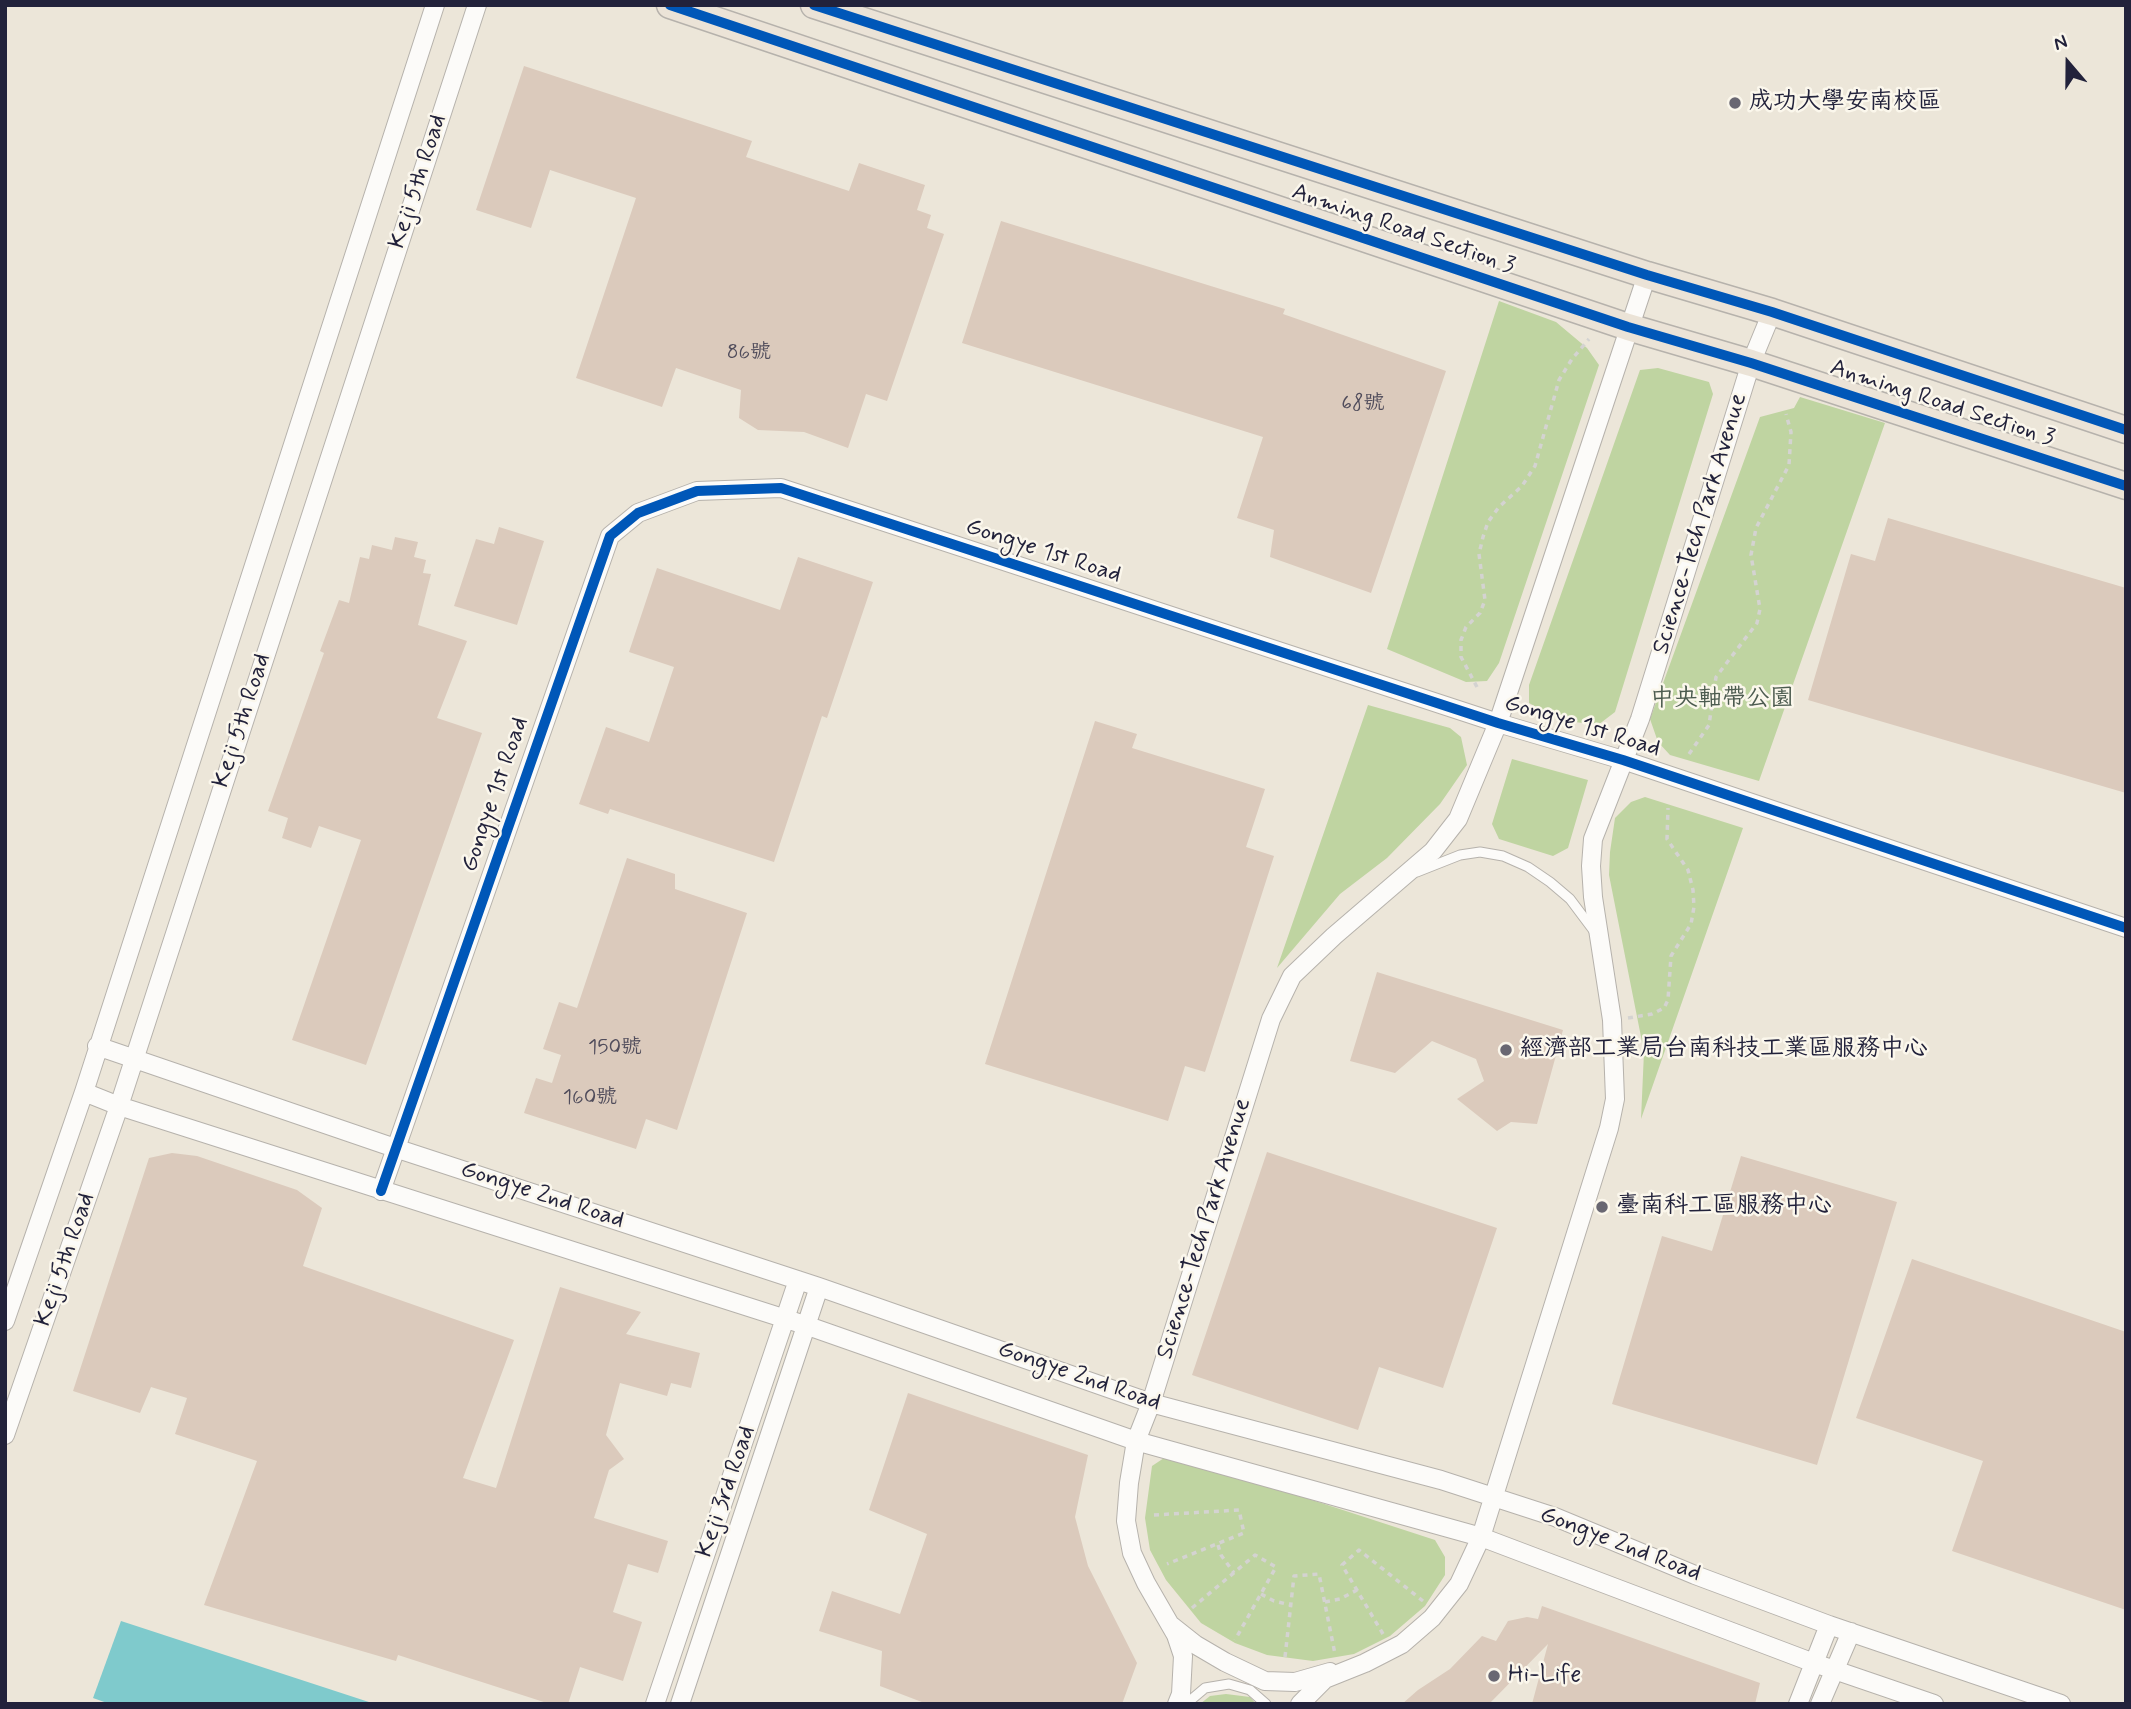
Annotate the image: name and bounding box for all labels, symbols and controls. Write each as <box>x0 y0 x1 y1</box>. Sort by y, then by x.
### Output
north arrow <box>2033 28 2103 98</box>
text: N <box>2050 29 2071 57</box>
place label: 成功大學安南校區 <box>1749 89 1941 117</box>
marker: 成功大學安南校區 <box>1727 95 1743 111</box>
street label: Keji 5th Road <box>384 111 454 253</box>
street label: Anming Road Section 3 <box>1288 178 1518 282</box>
house number: 86號 <box>727 341 771 367</box>
street label: Anming Road Section 3 <box>1826 354 2058 454</box>
street label: Science-Tech Park Avenue <box>1648 390 1754 658</box>
house number: 68號 <box>1341 392 1385 418</box>
street label: Gongye 1st Road <box>962 513 1124 591</box>
street label: Keji 5th Road <box>208 650 278 792</box>
park label: 中央軸帶公園 <box>1650 686 1794 714</box>
street label: Gongye 1st Road <box>1500 690 1664 764</box>
street label: Gongye 1st Road <box>456 714 536 876</box>
house number: 150號 <box>588 1036 642 1062</box>
place label: 經濟部工業局台南科技工業區服務中心 <box>1520 1036 1928 1064</box>
marker: 經濟部工業局台南科技工業區服務中心 <box>1498 1042 1514 1058</box>
house number: 160號 <box>563 1086 617 1112</box>
street label: Science-Tech Park Avenue <box>1152 1095 1258 1363</box>
street label: Gongye 2nd Road <box>457 1156 627 1236</box>
street label: Keji 5th Road <box>30 1189 102 1331</box>
place label: 臺南科工區服務中心 <box>1616 1193 1832 1221</box>
marker: 臺南科工區服務中心 <box>1594 1199 1610 1215</box>
street label: Gongye 2nd Road <box>994 1336 1164 1418</box>
street label: Keji 3rd Road <box>691 1422 763 1562</box>
street label: Gongye 2nd Road <box>1535 1501 1705 1589</box>
place label: Hi-Life <box>1508 1662 1581 1690</box>
marker: Hi-Life <box>1486 1668 1502 1684</box>

